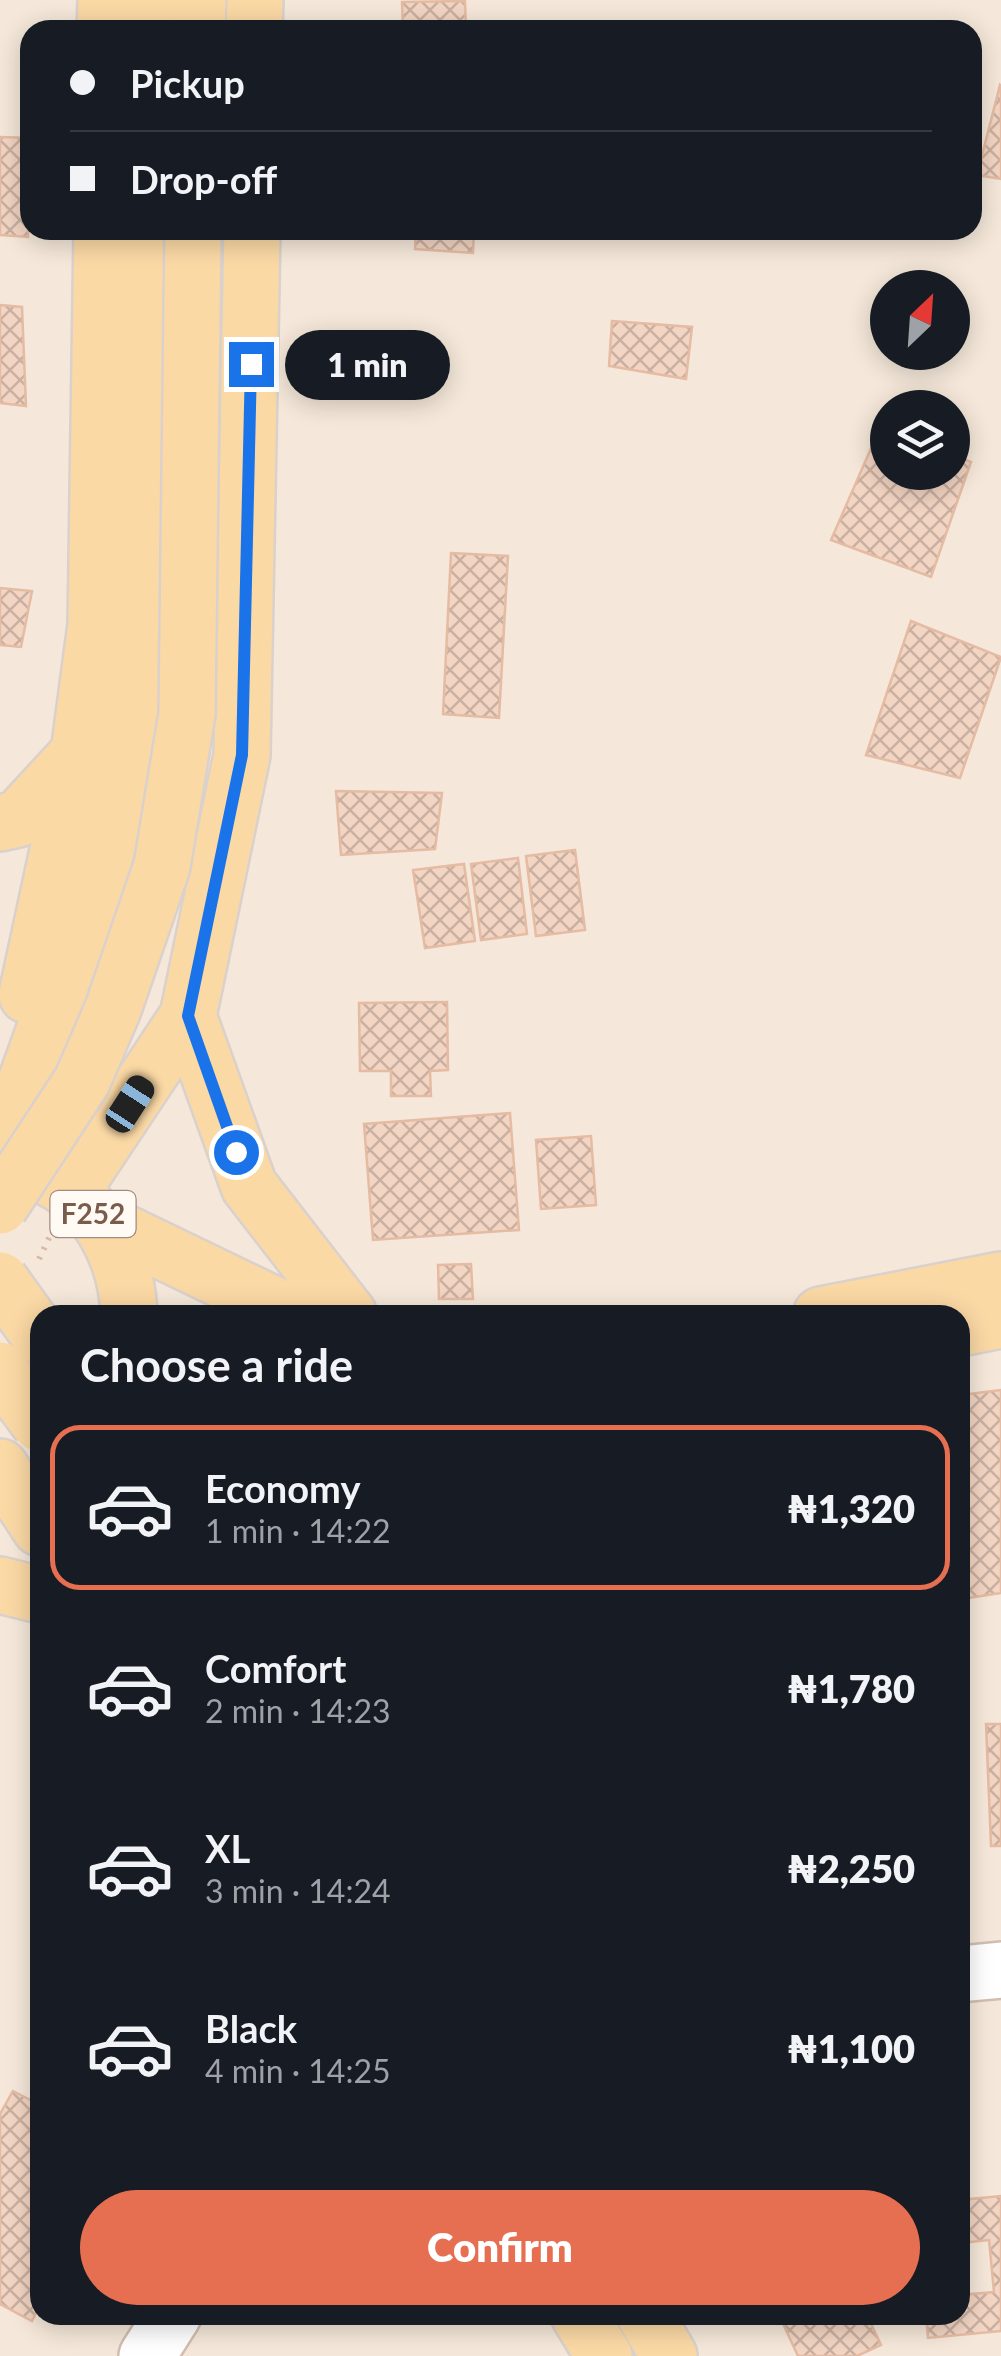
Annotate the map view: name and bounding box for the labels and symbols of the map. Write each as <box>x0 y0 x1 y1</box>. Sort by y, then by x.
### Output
north arrow <box>870 270 970 370</box>
callout: 1 min <box>286 329 451 399</box>
route end <box>229 342 274 387</box>
car <box>101 1071 159 1137</box>
route start <box>214 1130 259 1175</box>
road number: F252 <box>51 1191 136 1237</box>

